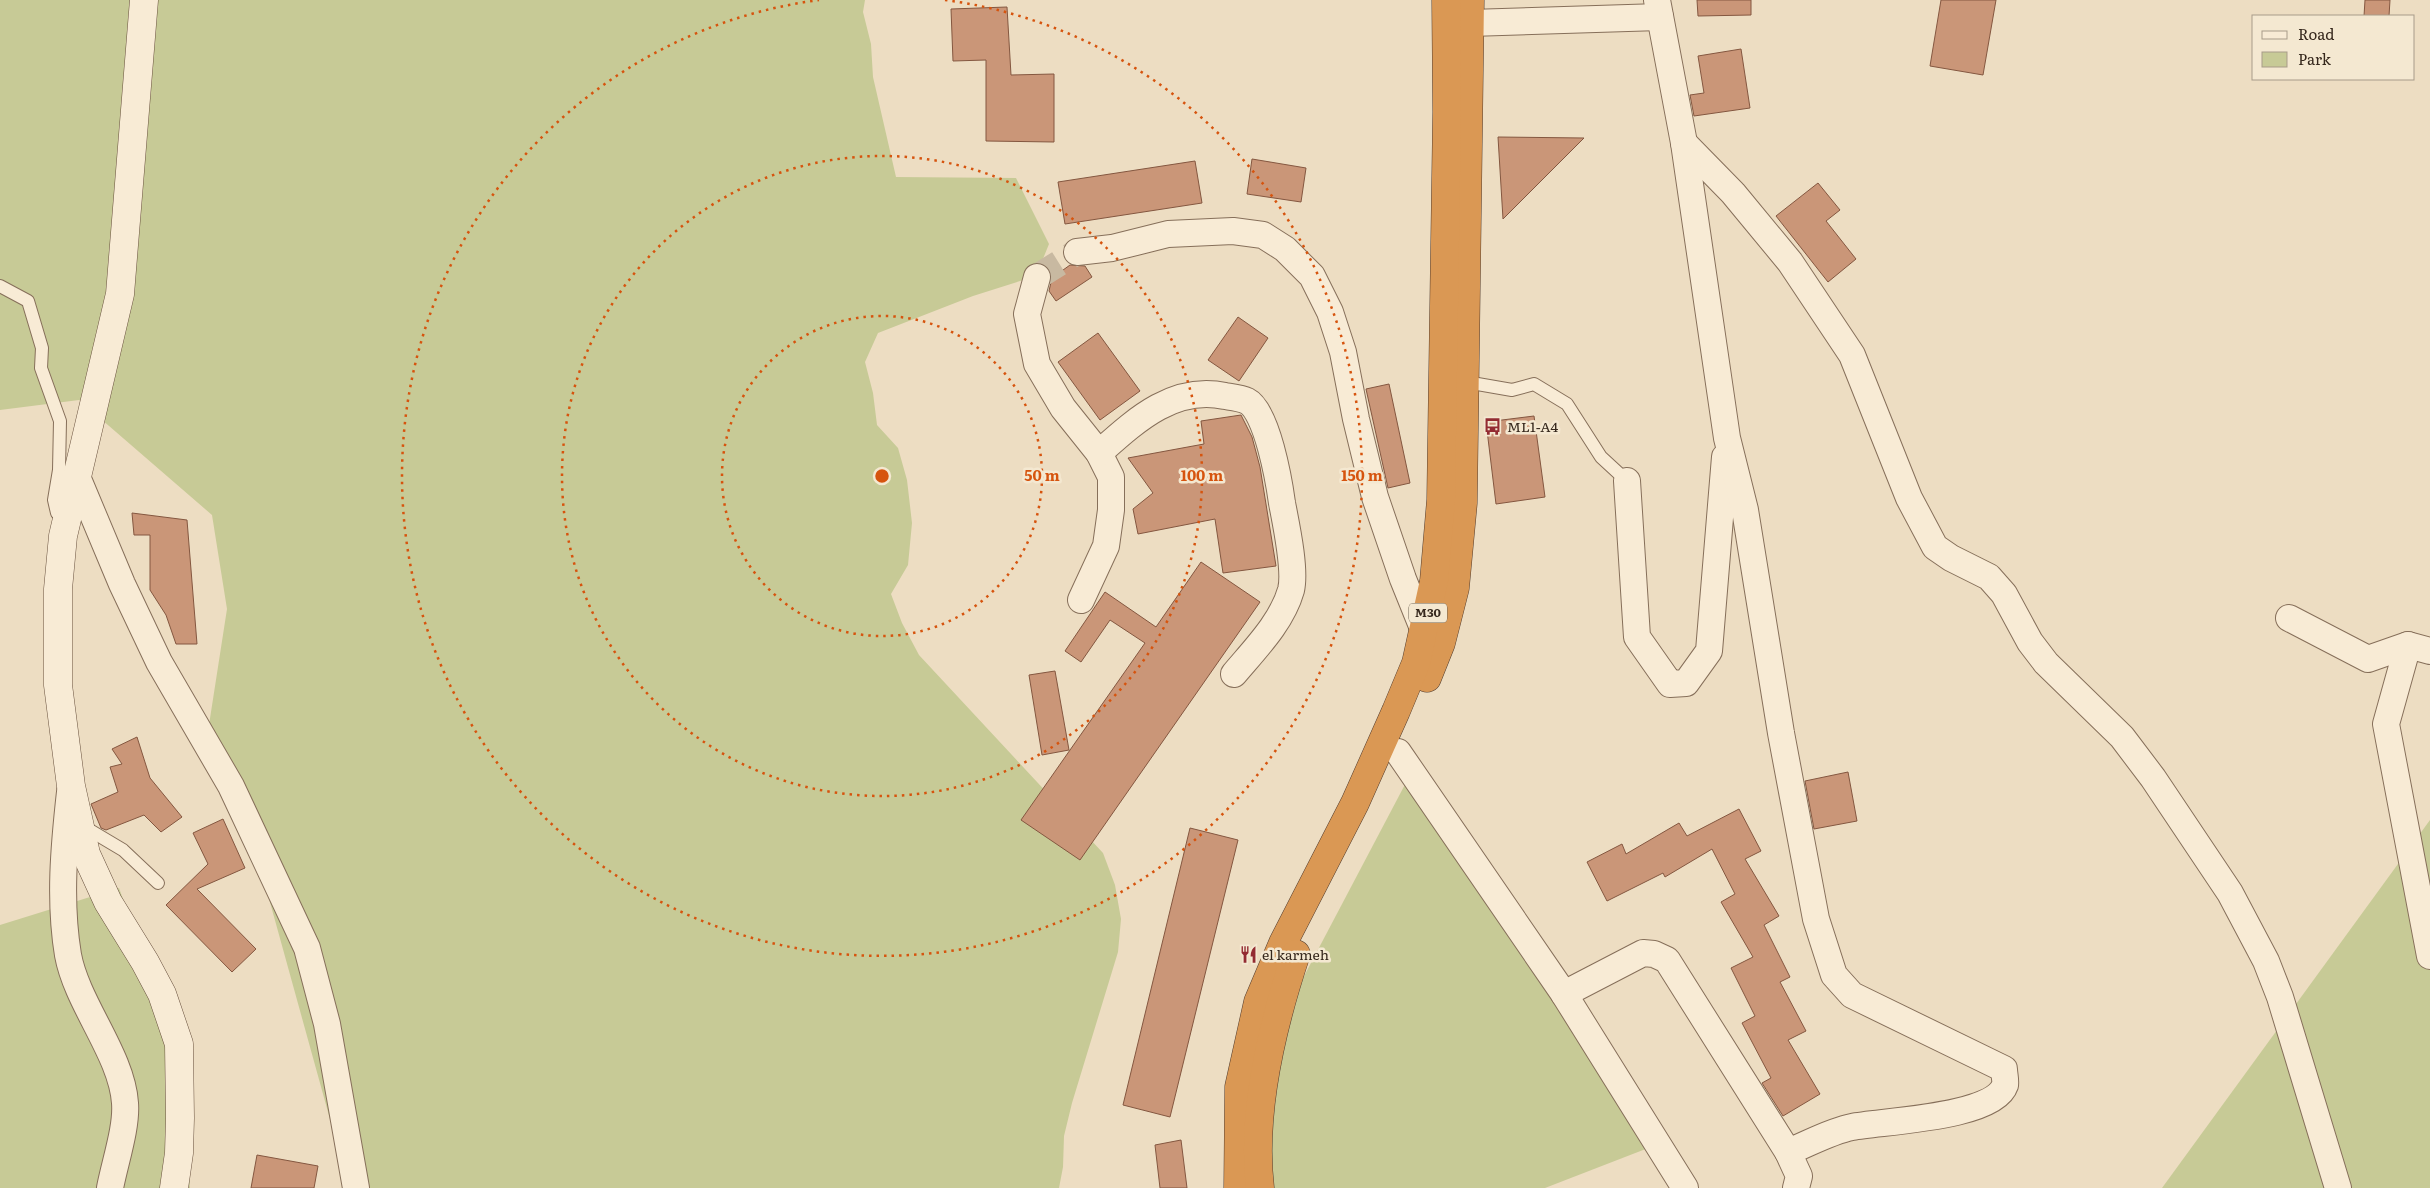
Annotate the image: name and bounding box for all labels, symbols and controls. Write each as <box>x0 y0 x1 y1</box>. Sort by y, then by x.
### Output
legend <box>2252 15 2415 80</box>
text: Road <box>2298 22 2334 45</box>
text: Park <box>2298 47 2332 70</box>
place label: ML1-A4 <box>1507 416 1558 436</box>
bus stop icon: ML1-A4 <box>1483 417 1503 437</box>
text: 50 m <box>1024 463 1060 486</box>
text: 100 m <box>1181 463 1223 486</box>
text: 150 m <box>1341 463 1383 486</box>
centre of rings <box>873 467 891 485</box>
road number: M30 <box>1409 604 1447 622</box>
place label: el karmeh <box>1262 944 1329 964</box>
restaurant icon: el karmeh <box>1238 945 1258 965</box>

